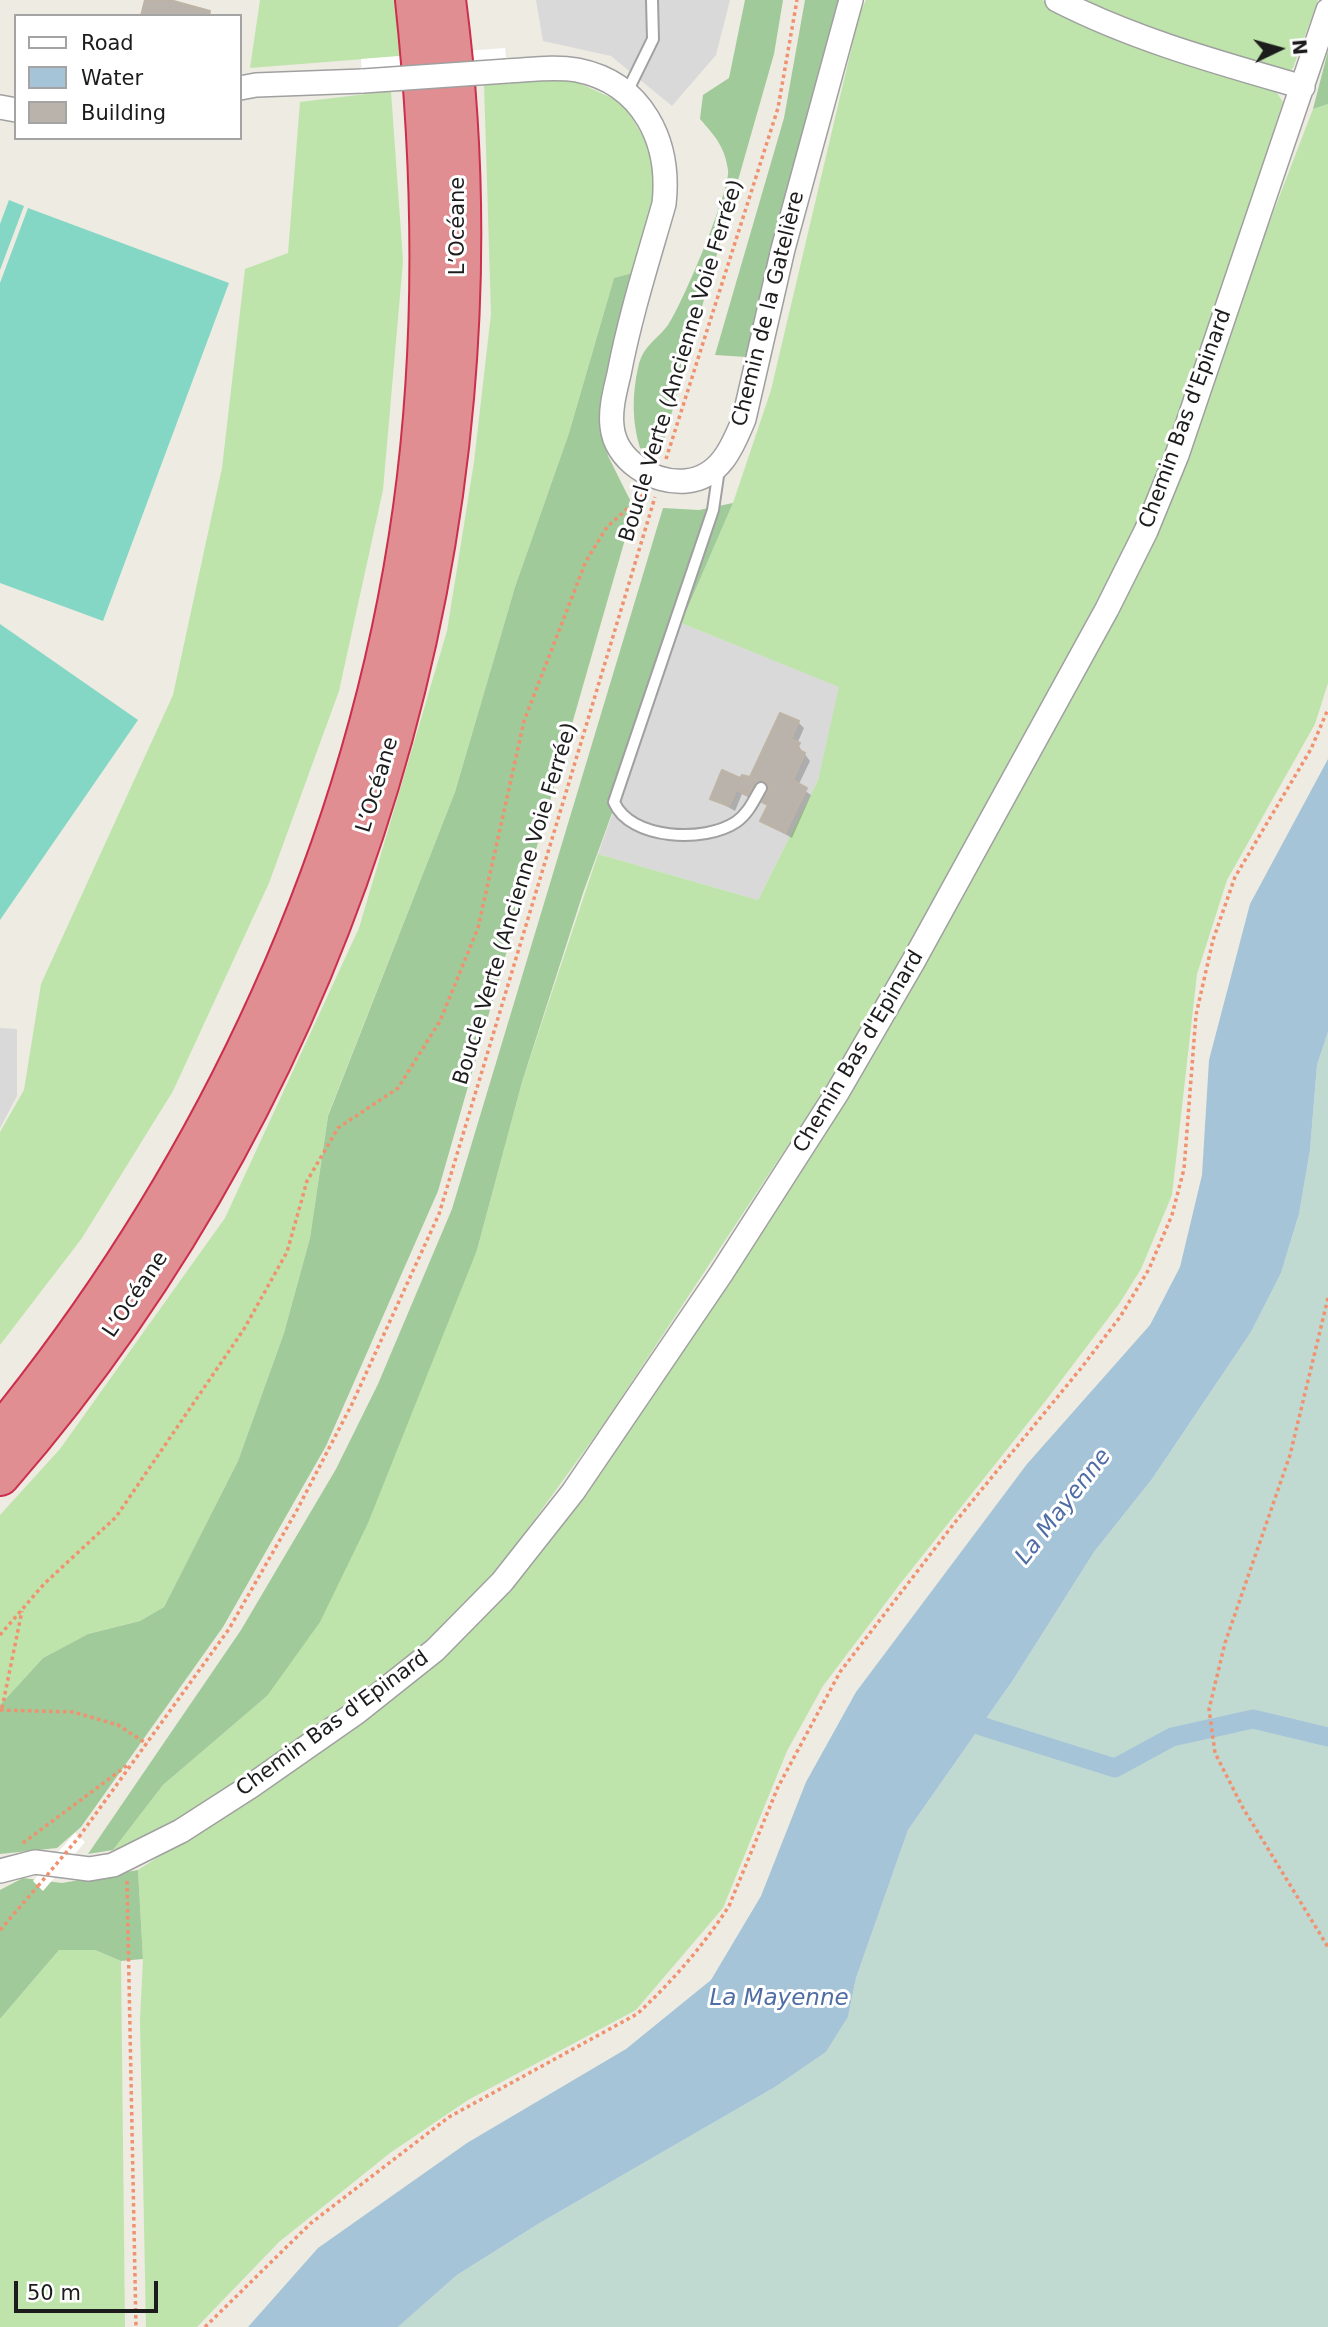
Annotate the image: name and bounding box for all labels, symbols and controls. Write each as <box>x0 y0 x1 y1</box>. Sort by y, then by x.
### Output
legend <box>14 14 242 140</box>
north arrow <box>1244 14 1314 84</box>
text: Road <box>81 31 134 55</box>
text: N <box>1288 38 1312 56</box>
text: Water <box>81 66 143 90</box>
text: Building <box>81 101 166 125</box>
street label: L’Océane <box>446 177 472 275</box>
street label: Boucle Verte (Ancienne Voie Ferrée) <box>615 177 749 545</box>
street label: Chemin de la Gatelière <box>728 189 810 429</box>
street label: Chemin Bas d'Epinard <box>1135 306 1237 532</box>
street label: Boucle Verte (Ancienne Voie Ferrée) <box>449 720 583 1088</box>
street label: L’Océane <box>352 734 404 836</box>
street label: Chemin Bas d'Epinard <box>789 946 929 1158</box>
street label: L’Océane <box>98 1247 174 1343</box>
water label: La Mayenne <box>1010 1444 1118 1570</box>
street label: Chemin Bas d'Epinard <box>232 1646 434 1802</box>
water label: La Mayenne <box>709 1985 849 2013</box>
scale bar <box>18 2268 161 2312</box>
text: 50 m <box>27 2281 81 2305</box>

